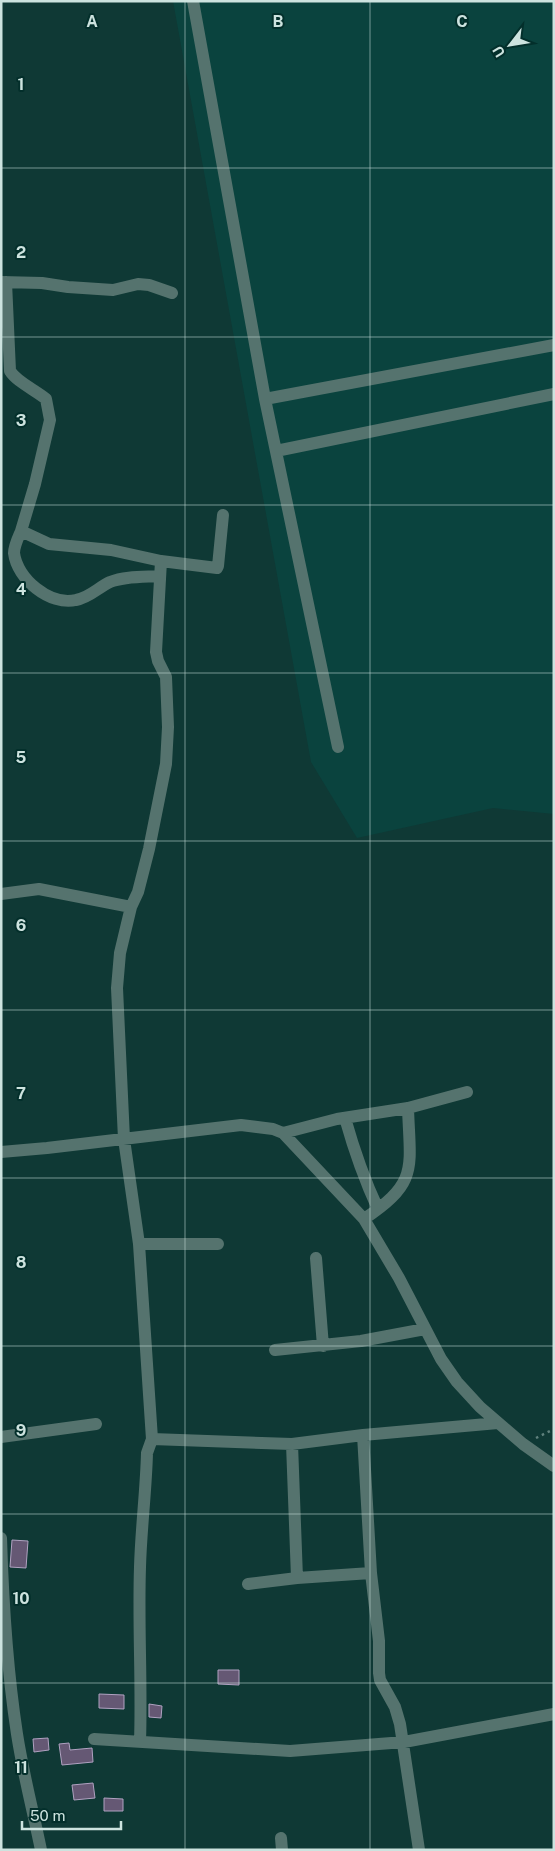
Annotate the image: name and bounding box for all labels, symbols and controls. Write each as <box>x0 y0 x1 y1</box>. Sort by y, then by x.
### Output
text: A <box>86 12 98 31</box>
text: B <box>273 12 284 31</box>
text: C <box>456 12 468 31</box>
north arrow <box>485 20 535 70</box>
text: U <box>489 43 508 60</box>
text: 1 <box>18 75 24 94</box>
text: 2 <box>16 243 26 262</box>
text: 3 <box>16 411 26 430</box>
text: 4 <box>16 580 27 599</box>
text: 5 <box>16 748 27 767</box>
text: 6 <box>16 916 26 935</box>
text: 7 <box>16 1084 26 1103</box>
text: 8 <box>16 1253 27 1272</box>
text: 9 <box>16 1421 26 1440</box>
text: 10 <box>12 1589 30 1608</box>
text: 11 <box>14 1758 28 1777</box>
scale bar <box>22 1798 121 1830</box>
text: 50 m <box>30 1807 65 1824</box>

